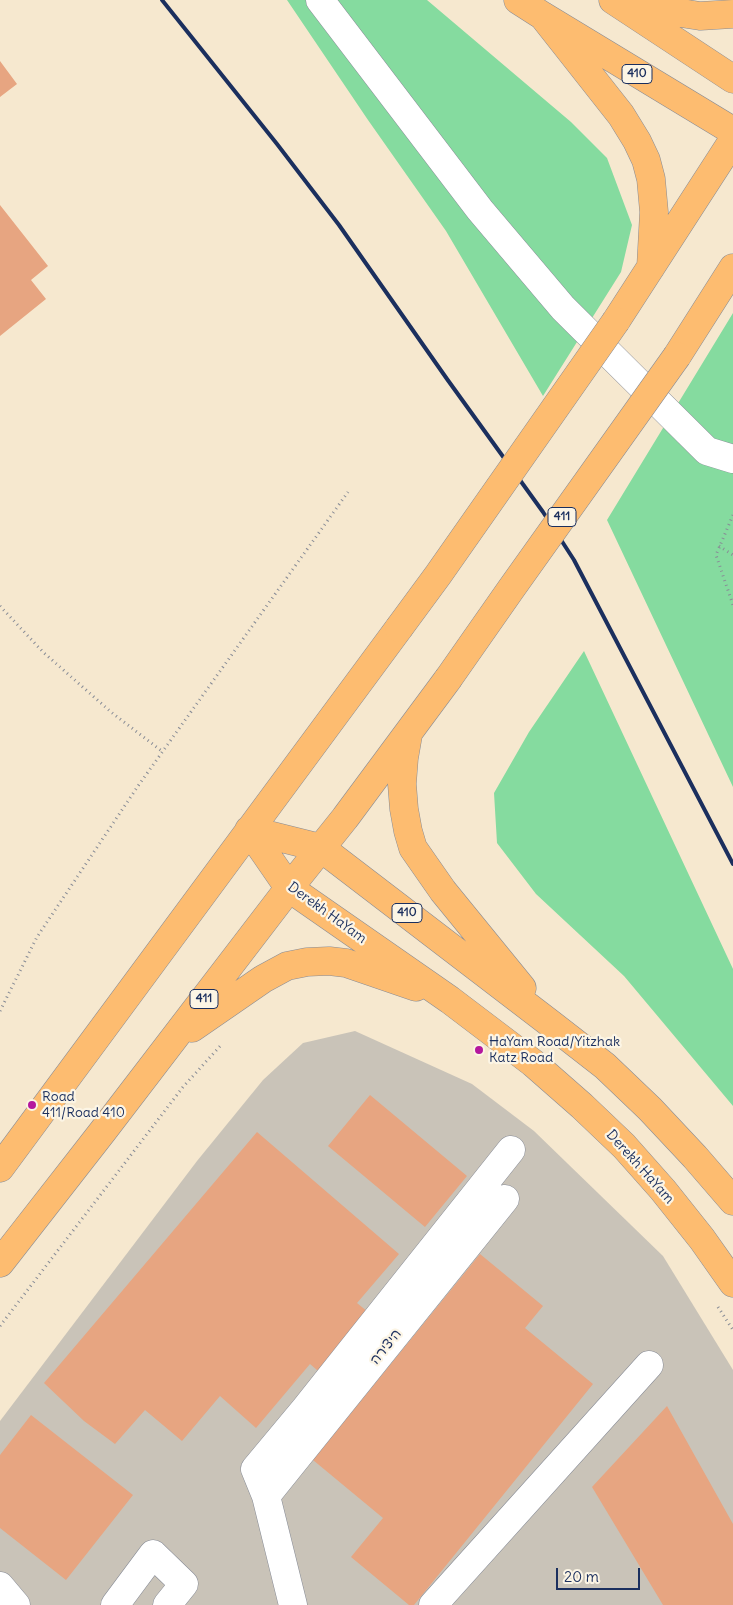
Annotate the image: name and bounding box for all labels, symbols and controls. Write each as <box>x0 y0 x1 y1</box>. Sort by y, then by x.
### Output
road number: 410 <box>622 64 652 84</box>
road number: 411 <box>548 508 576 526</box>
street label: Derekh HaYam <box>284 879 370 947</box>
road number: 410 <box>392 904 422 922</box>
road number: 411 <box>190 990 218 1009</box>
place label: HaYam Road/Yitzhak Katz Road <box>489 1034 620 1066</box>
marker: HaYam Road/Yitzhak Katz Road <box>473 1044 485 1056</box>
place label: Road 411/Road 410 <box>42 1089 125 1122</box>
marker: Road 411/Road 410 <box>26 1099 38 1111</box>
street label: Derekh HaYam <box>603 1127 677 1207</box>
street label: היצירה <box>367 1326 405 1368</box>
scale bar <box>558 1558 642 1590</box>
text: 20 m <box>564 1567 599 1586</box>

